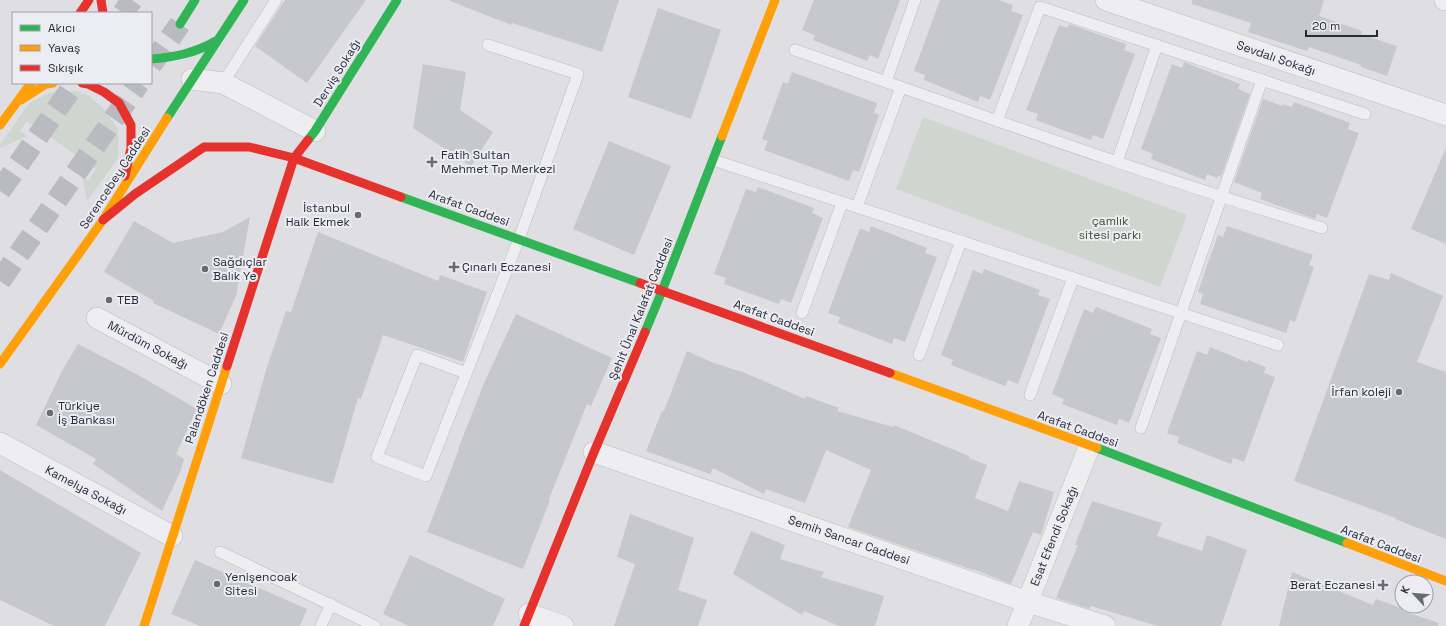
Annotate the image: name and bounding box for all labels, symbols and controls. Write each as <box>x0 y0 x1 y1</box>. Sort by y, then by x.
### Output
legend <box>12 12 152 84</box>
scale bar <box>1306 12 1377 38</box>
text: 20 m <box>1312 18 1340 34</box>
text: Akıcı <box>48 20 75 36</box>
street label: Derviş Sokağı <box>310 36 364 110</box>
street label: Sevdalı Sokağı <box>1234 37 1318 79</box>
text: Yavaş <box>48 40 80 56</box>
text: Sıkışık <box>48 60 84 76</box>
street label: Serencebey Caddesi <box>76 124 154 232</box>
place label: Fatih Sultan Mehmet Tıp Merkezi <box>441 147 556 177</box>
marker: Fatih Sultan Mehmet Tıp Merkezi <box>426 156 438 168</box>
street label: Arafat Caddesi <box>426 186 512 230</box>
place label: İstanbul Halk Ekmek <box>286 200 351 230</box>
marker: İstanbul Halk Ekmek <box>353 210 363 220</box>
park label: çamlık sitesi parkı <box>1079 213 1141 243</box>
street label: Şehit Ünal Kalafat Caddesi <box>605 236 677 382</box>
place label: Sağdıçlar Balık Ye <box>213 254 267 284</box>
place label: Çınarlı Eczanesi <box>462 259 551 275</box>
marker: Çınarlı Eczanesi <box>449 262 459 272</box>
marker: Sağdıçlar Balık Ye <box>200 264 210 274</box>
place label: TEB <box>117 292 139 308</box>
marker: TEB <box>104 295 114 305</box>
street label: Arafat Caddesi <box>731 296 817 340</box>
street label: Mürdüm Sokağı <box>105 317 191 373</box>
street label: Palandöken Caddesi <box>181 330 233 446</box>
place label: İrfan koleji <box>1332 384 1391 400</box>
marker: İrfan koleji <box>1394 387 1404 397</box>
place label: Türkiye İş Bankası <box>58 398 115 428</box>
street label: Arafat Caddesi <box>1035 407 1121 451</box>
marker: Türkiye İş Bankası <box>45 408 55 418</box>
street label: Kamelya Sokağı <box>42 462 130 518</box>
street label: Esat Efendi Sokağı <box>1027 484 1081 588</box>
street label: Semih Sancar Caddesi <box>786 512 912 568</box>
street label: Arafat Caddesi <box>1338 521 1424 567</box>
place label: Yenişencoak Sitesi <box>225 569 298 599</box>
north arrow <box>1394 574 1434 614</box>
place label: Berat Eczanesi <box>1290 577 1375 593</box>
marker: Yenişencoak Sitesi <box>212 579 222 589</box>
marker: Berat Eczanesi <box>1378 580 1388 590</box>
text: K <box>1397 583 1413 596</box>

